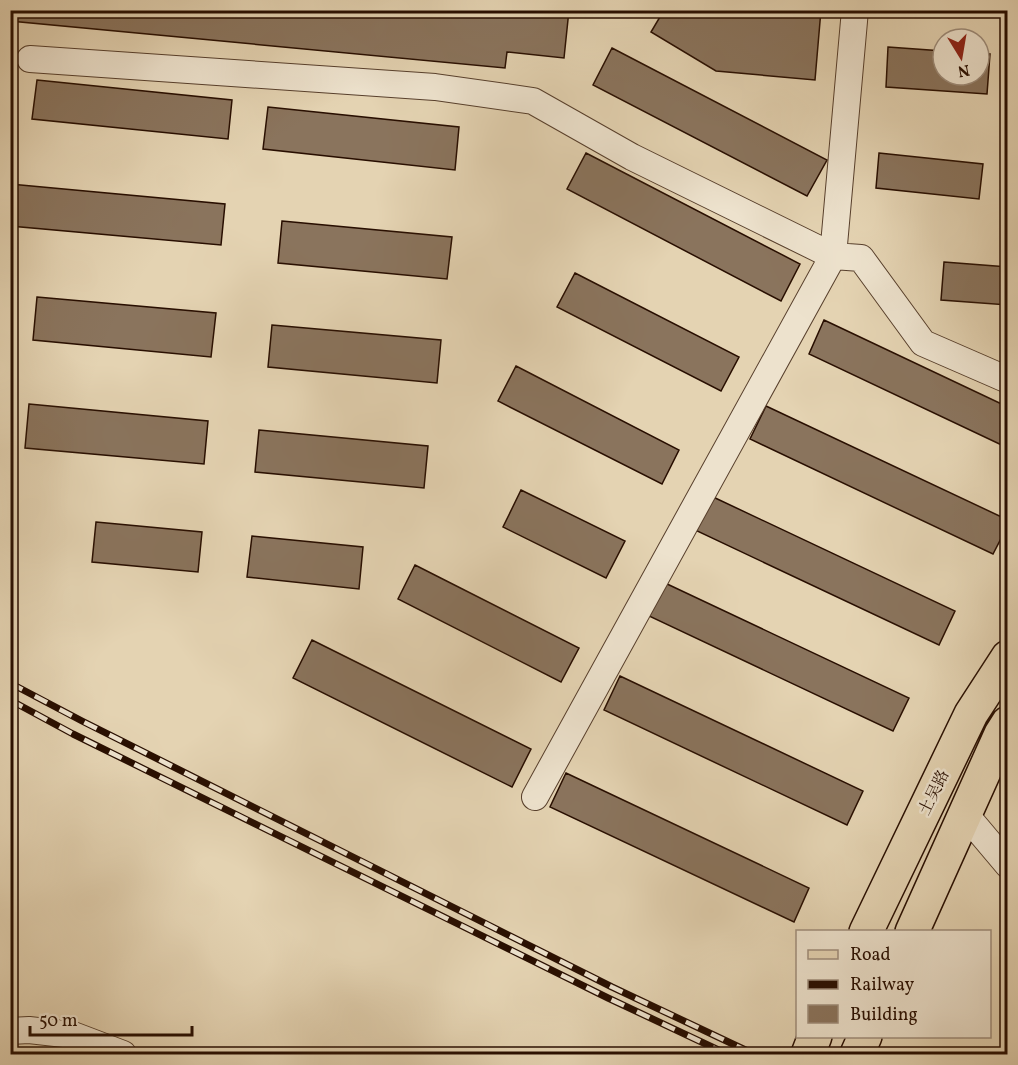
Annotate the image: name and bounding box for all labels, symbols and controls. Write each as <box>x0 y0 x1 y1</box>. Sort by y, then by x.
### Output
north arrow <box>931 27 991 87</box>
text: N <box>955 58 971 82</box>
street label: 土吴路 <box>914 766 955 819</box>
legend <box>796 930 991 1038</box>
text: Road <box>850 943 891 968</box>
text: Railway <box>850 973 914 998</box>
scale bar <box>30 999 192 1037</box>
text: Building <box>850 1003 918 1028</box>
text: 50 m <box>39 1009 78 1034</box>

